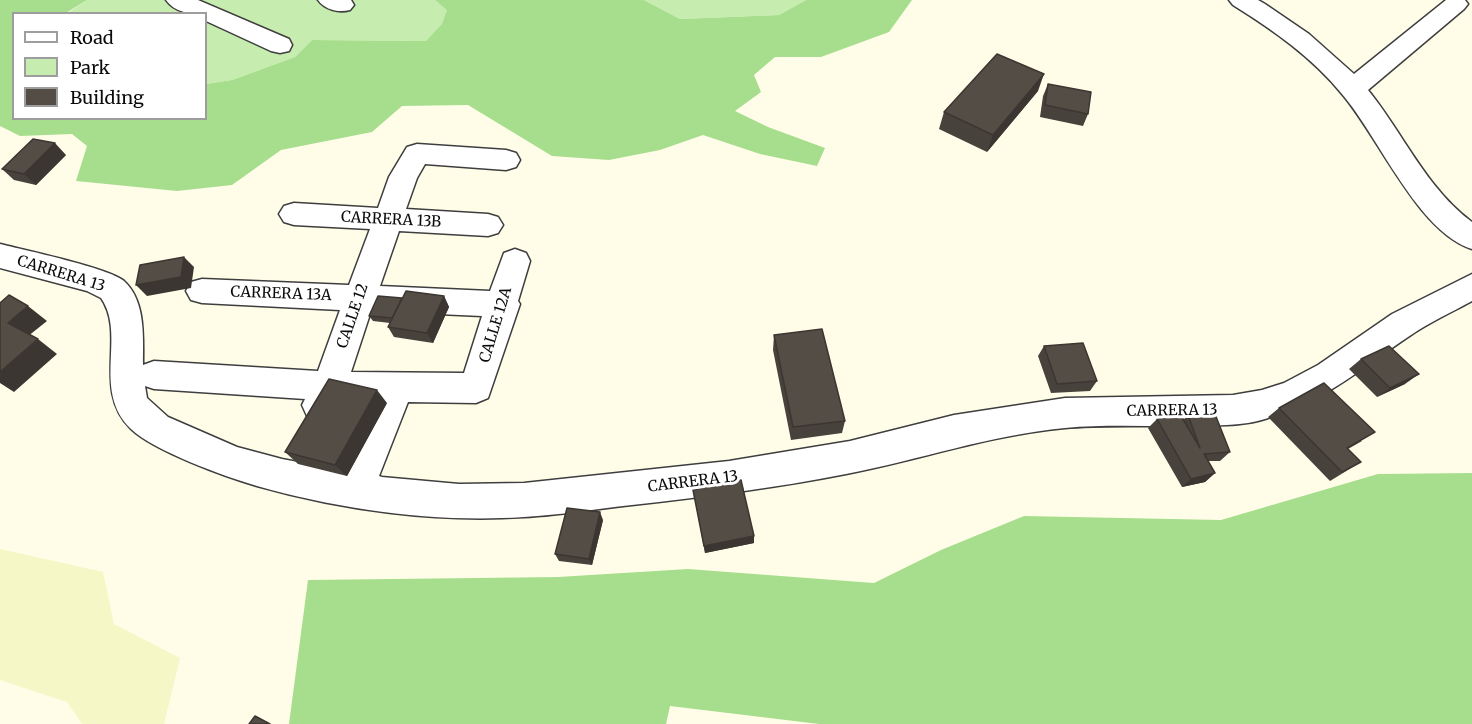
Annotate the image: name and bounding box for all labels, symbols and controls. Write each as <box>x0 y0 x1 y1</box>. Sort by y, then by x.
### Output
legend <box>12 12 207 120</box>
text: Road <box>70 26 114 49</box>
text: Park <box>70 56 110 79</box>
text: Building <box>70 86 144 109</box>
street label: CARRERA 13B <box>340 208 442 232</box>
street label: CARRERA 13 <box>15 252 107 296</box>
street label: CALLE 12 <box>334 281 372 351</box>
street label: CARRERA 13A <box>230 283 332 305</box>
street label: CALLE 12A <box>476 285 516 365</box>
street label: CARRERA 13 <box>1126 401 1218 421</box>
street label: CARRERA 13 <box>647 468 739 496</box>

